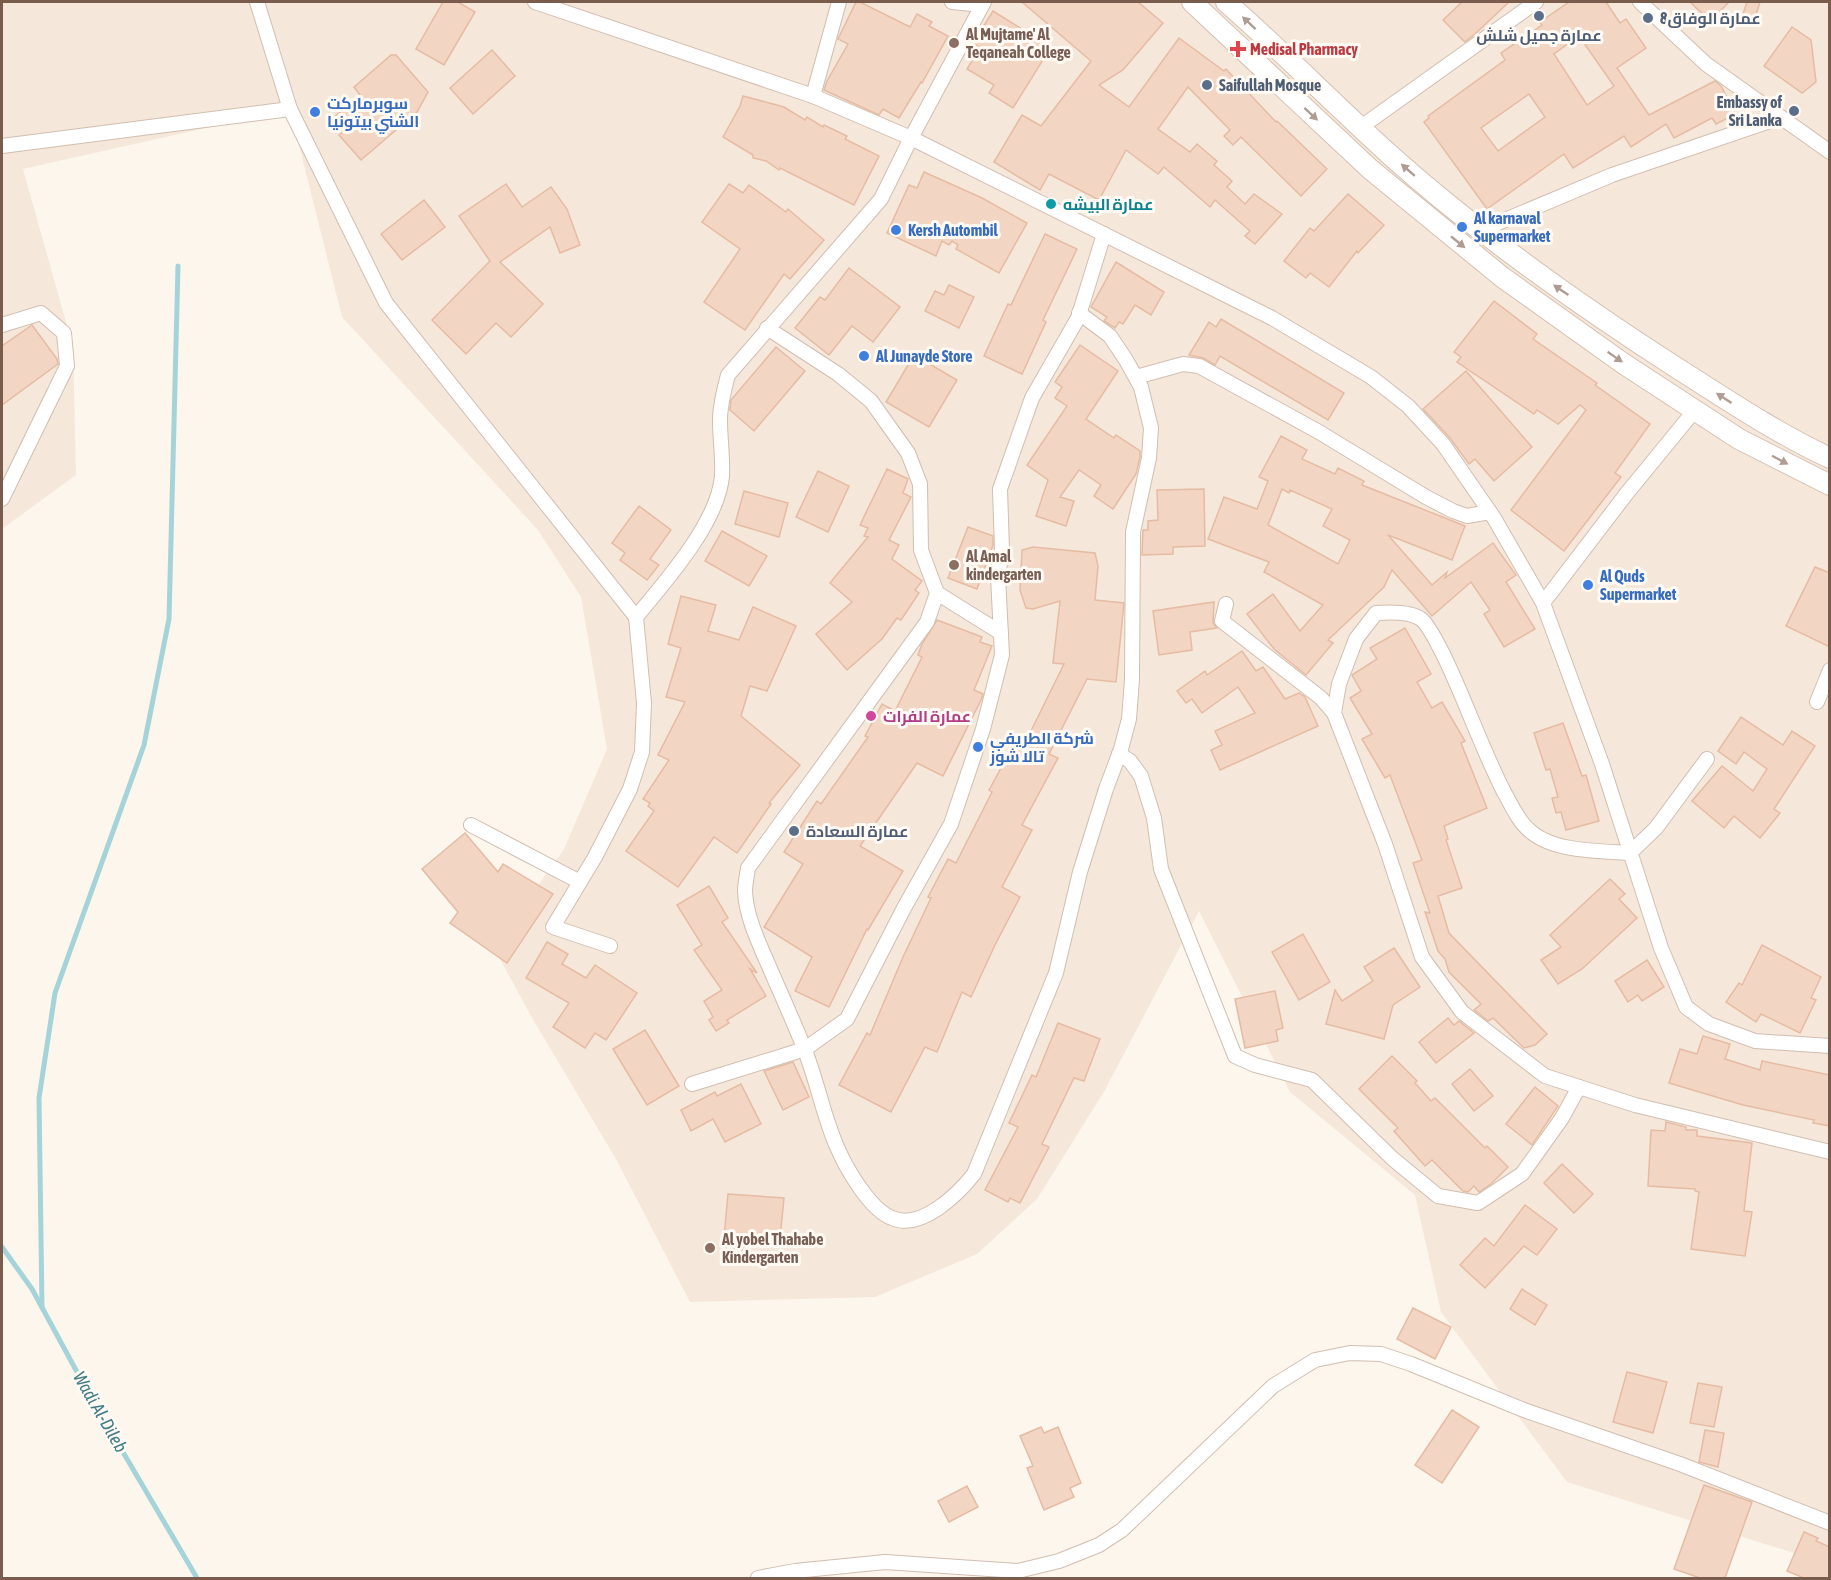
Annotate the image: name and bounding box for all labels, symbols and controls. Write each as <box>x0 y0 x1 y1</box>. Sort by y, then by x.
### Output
marker: عمارة جميل شلش <box>1532 9 1546 23</box>
place label: عمارة الوفاق8 <box>1660 9 1761 28</box>
marker: عمارة الوفاق8 <box>1641 11 1655 25</box>
one-way arrow <box>1242 16 1257 30</box>
place label: Al Mujtame' Al Teqaneah College <box>965 25 1071 61</box>
place label: عمارة جميل شلش <box>1476 26 1602 45</box>
marker: Al Mujtame' Al Teqaneah College <box>947 36 961 50</box>
place label: Medisal Pharmacy <box>1250 40 1358 58</box>
marker: Medisal Pharmacy <box>1231 42 1245 56</box>
place label: Saifullah Mosque <box>1219 76 1321 94</box>
marker: Saifullah Mosque <box>1200 78 1214 92</box>
place label: Embassy of Sri Lanka <box>1717 93 1783 129</box>
place label: سوبرماركت الشني بيتونيا <box>327 94 419 134</box>
marker: Embassy of Sri Lanka <box>1787 104 1801 118</box>
marker: سوبرماركت الشني بيتونيا <box>308 105 322 119</box>
one-way arrow <box>1303 107 1318 121</box>
one-way arrow <box>1401 164 1416 177</box>
place label: عمارة البيشه <box>1063 195 1153 214</box>
marker: عمارة البيشه <box>1044 197 1058 211</box>
place label: Al karnaval Supermarket <box>1473 209 1551 245</box>
marker: Al karnaval Supermarket <box>1455 220 1469 234</box>
place label: Kersh Autombil <box>908 221 998 239</box>
marker: Kersh Autombil <box>889 223 903 237</box>
one-way arrow <box>1450 235 1465 247</box>
one-way arrow <box>1553 285 1569 296</box>
place label: Al Junayde Store <box>875 347 972 365</box>
marker: Al Junayde Store <box>857 349 871 363</box>
one-way arrow <box>1606 351 1622 363</box>
one-way arrow <box>1716 392 1732 403</box>
one-way arrow <box>1772 455 1789 465</box>
place label: Al Amal kindergarten <box>965 547 1042 583</box>
marker: Al Amal kindergarten <box>947 558 961 572</box>
place label: Al Quds Supermarket <box>1599 567 1677 603</box>
marker: Al Quds Supermarket <box>1581 578 1595 592</box>
place label: عمارة الفرات <box>883 707 971 726</box>
marker: عمارة الفرات <box>864 709 878 723</box>
place label: شركة الطريفي تالا شوز <box>989 729 1094 766</box>
marker: شركة الطريفي تالا شوز <box>971 740 985 754</box>
place label: عمارة السعادة <box>806 822 908 841</box>
marker: عمارة السعادة <box>787 824 801 838</box>
place label: Al yobel Thahabe Kindergarten <box>721 1230 823 1266</box>
marker: Al yobel Thahabe Kindergarten <box>703 1241 717 1255</box>
water label: Wadi Al-Dileb <box>69 1368 132 1456</box>

